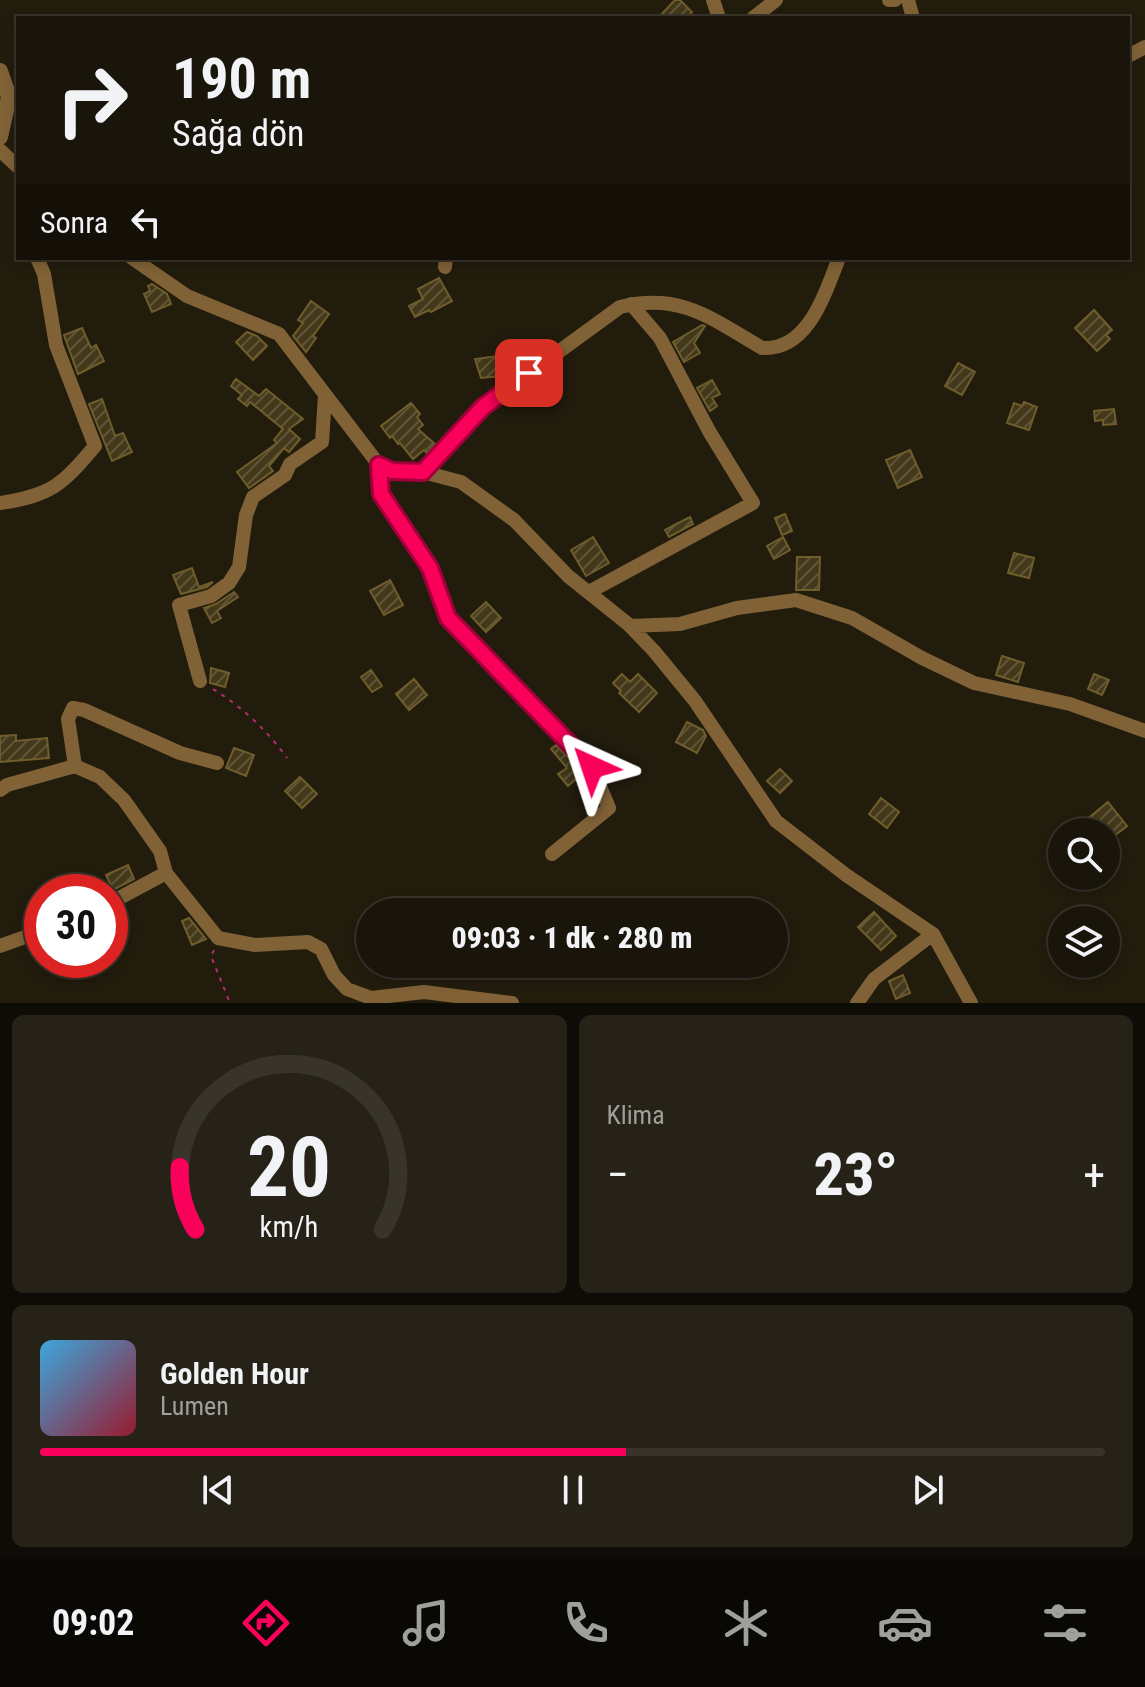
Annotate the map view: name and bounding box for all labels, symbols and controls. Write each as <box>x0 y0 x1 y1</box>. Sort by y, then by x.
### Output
text: 190 m <box>172 46 311 112</box>
icon: right <box>40 48 144 152</box>
text: Sağa dön <box>172 113 305 155</box>
icon: left <box>124 200 168 244</box>
text: Sonra <box>40 205 108 240</box>
pin <box>495 339 563 407</box>
icon: arrive <box>507 351 551 395</box>
position arrow <box>550 725 634 809</box>
map controls <box>1048 818 1120 978</box>
button: search <box>1048 818 1120 890</box>
speed limit sign: 30 <box>24 874 128 978</box>
button: layers <box>1048 906 1120 978</box>
text: 09:03 · 1 dk · 280 m <box>451 920 693 955</box>
text: Klima <box>607 1100 665 1130</box>
text: 20 <box>247 1119 331 1216</box>
text: 23° <box>814 1139 898 1210</box>
text: − <box>607 1149 629 1201</box>
text: + <box>1083 1149 1105 1201</box>
text: km/h <box>260 1210 319 1244</box>
text: Golden Hour <box>160 1356 309 1391</box>
text: Lumen <box>160 1391 229 1421</box>
icon: previous <box>196 1468 240 1512</box>
icon: pause <box>551 1468 595 1512</box>
icon: next <box>906 1468 950 1512</box>
icon: directions <box>238 1595 294 1651</box>
icon: music <box>398 1595 454 1651</box>
icon: phone <box>558 1595 614 1651</box>
icon: climate <box>718 1595 774 1651</box>
icon: car <box>877 1595 933 1651</box>
icon: filters <box>1037 1595 1093 1651</box>
text: 09:02 <box>52 1602 135 1644</box>

